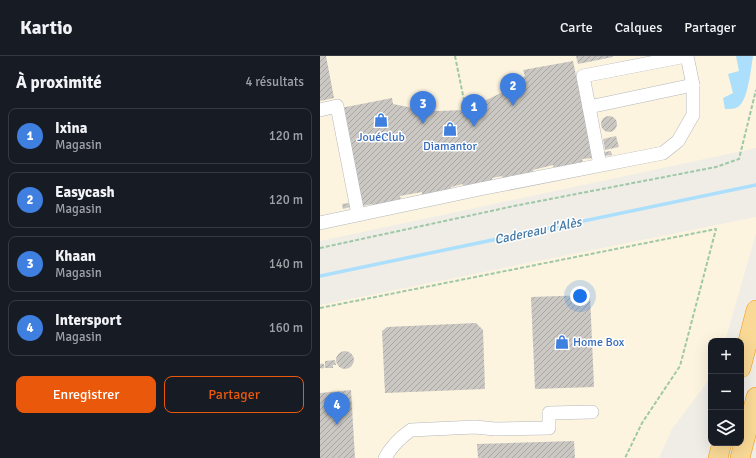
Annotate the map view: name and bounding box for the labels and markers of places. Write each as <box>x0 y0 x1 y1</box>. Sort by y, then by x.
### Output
pin: 2 <box>500 73 526 106</box>
pin: 3 <box>410 91 436 124</box>
pin: 1 <box>461 94 487 127</box>
shop icon: JouéClub <box>373 112 389 128</box>
shop icon: Diamantor <box>442 121 458 137</box>
place label: JouéClub <box>357 130 405 145</box>
place label: Diamantor <box>423 139 478 154</box>
shop icon: Home Box <box>554 334 570 350</box>
place label: Home Box <box>573 335 625 350</box>
pin: 4 <box>324 392 350 425</box>

